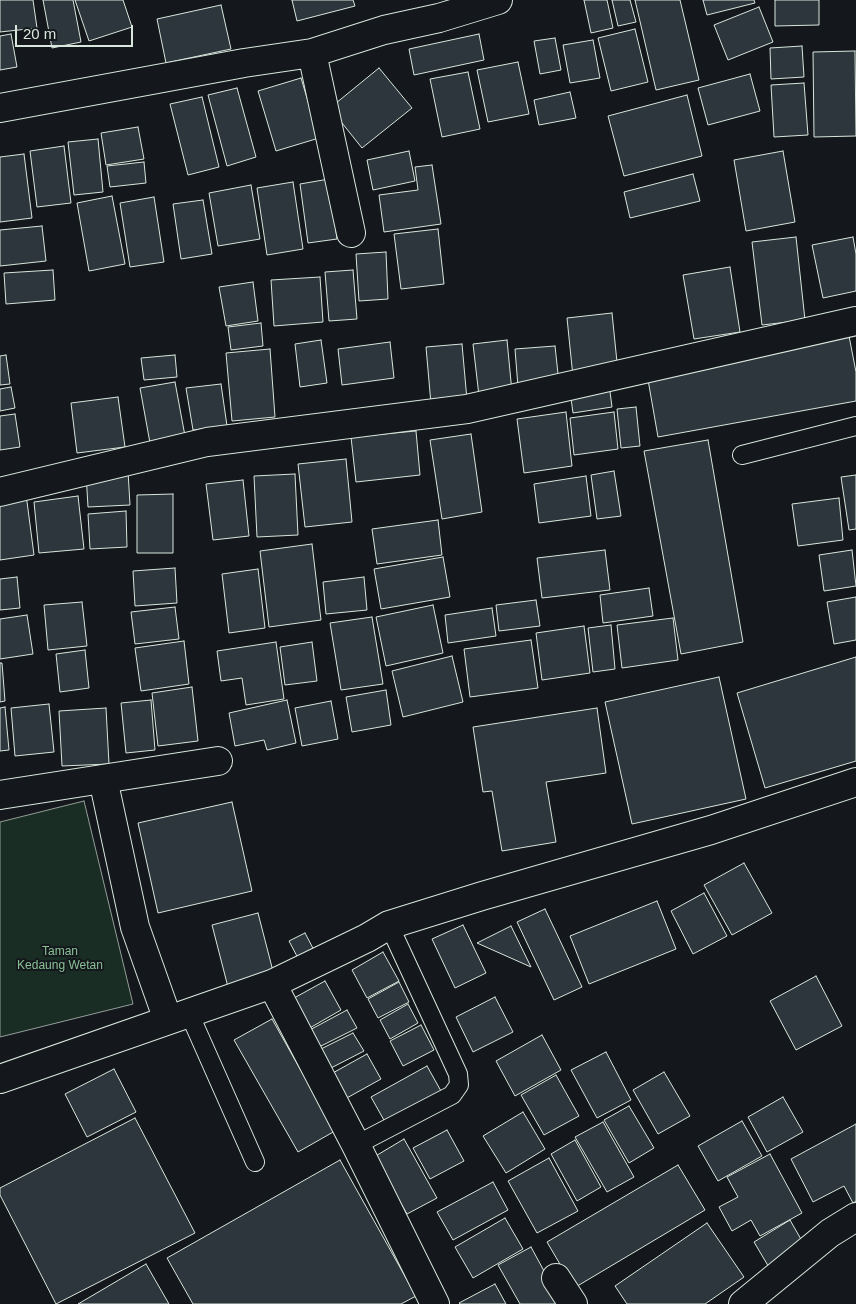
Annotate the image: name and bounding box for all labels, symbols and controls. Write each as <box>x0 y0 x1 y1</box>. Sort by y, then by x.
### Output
scale bar <box>18 15 135 47</box>
text: 20 m <box>23 25 56 42</box>
park label: Taman Kedaung Wetan <box>17 945 103 973</box>

